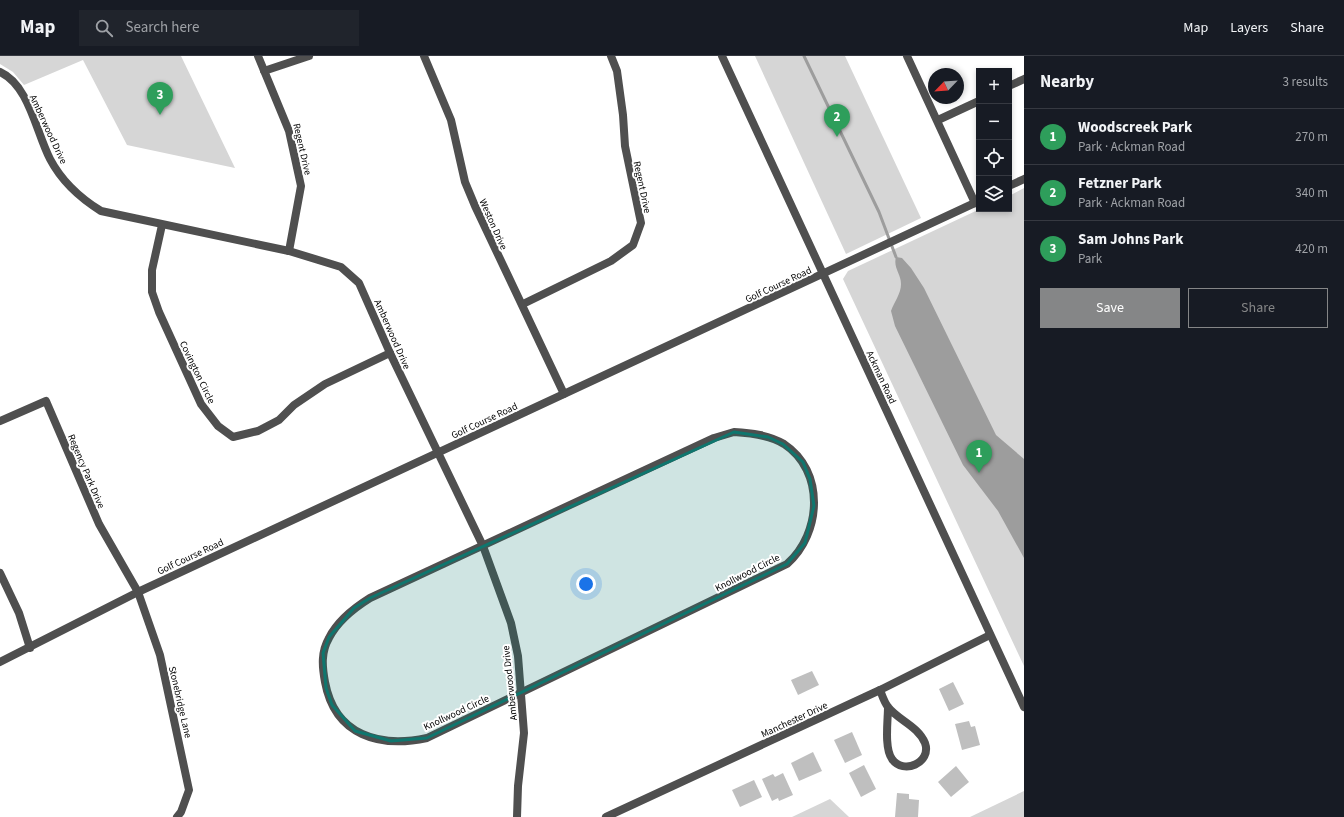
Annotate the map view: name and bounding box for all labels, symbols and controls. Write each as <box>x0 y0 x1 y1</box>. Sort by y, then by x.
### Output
search box <box>79 10 359 46</box>
text: Map <box>20 14 55 41</box>
icon: search <box>93 17 115 39</box>
text: Search here <box>125 17 199 38</box>
text: Map <box>1183 18 1208 38</box>
text: Layers <box>1230 18 1268 38</box>
text: Share <box>1290 18 1324 38</box>
north arrow <box>928 68 964 104</box>
map controls <box>976 68 1012 212</box>
button: + <box>976 68 1012 104</box>
text: Nearby <box>1040 70 1094 94</box>
text: 3 results <box>1283 73 1328 91</box>
pin: 3 <box>147 82 173 115</box>
street label: Amberwood Drive <box>26 92 70 166</box>
pin: 2 <box>824 104 850 137</box>
button: − <box>976 104 1012 140</box>
text: Woodscreek Park <box>1078 117 1192 138</box>
street label: Regent Drive <box>289 122 315 177</box>
text: 1 <box>1050 128 1056 146</box>
text: 270 m <box>1295 128 1328 146</box>
text: Park · Ackman Road <box>1078 138 1185 156</box>
button: locate <box>976 140 1012 176</box>
street label: Regent Drive <box>630 160 654 215</box>
text: Fetzner Park <box>1078 173 1162 194</box>
button: layers <box>976 176 1012 212</box>
text: 2 <box>1050 184 1056 202</box>
text: 340 m <box>1295 184 1328 202</box>
text: Park · Ackman Road <box>1078 194 1185 212</box>
street label: Weston Drive <box>476 197 511 252</box>
text: Sam Johns Park <box>1078 229 1183 250</box>
text: 3 <box>1050 240 1056 258</box>
text: 420 m <box>1295 240 1328 258</box>
text: Park <box>1078 250 1102 268</box>
street label: Golf Course Road <box>743 263 814 306</box>
button: Save <box>1040 288 1180 328</box>
button: Share <box>1188 288 1328 328</box>
street label: Amberwood Drive <box>370 297 414 372</box>
street label: Covington Circle <box>176 339 218 406</box>
street label: Ackman Road <box>863 349 900 406</box>
street label: Golf Course Road <box>449 399 520 442</box>
street label: Regency Park Drive <box>64 432 108 511</box>
pin: 1 <box>966 440 992 473</box>
street label: Golf Course Road <box>155 535 226 578</box>
street label: Knollwood Circle <box>713 551 782 595</box>
your location <box>576 574 596 594</box>
street label: Amberwood Drive <box>499 645 521 721</box>
street label: Stonebridge Lane <box>165 665 195 740</box>
street label: Knollwood Circle <box>421 692 492 734</box>
street label: Manchester Drive <box>759 698 830 741</box>

